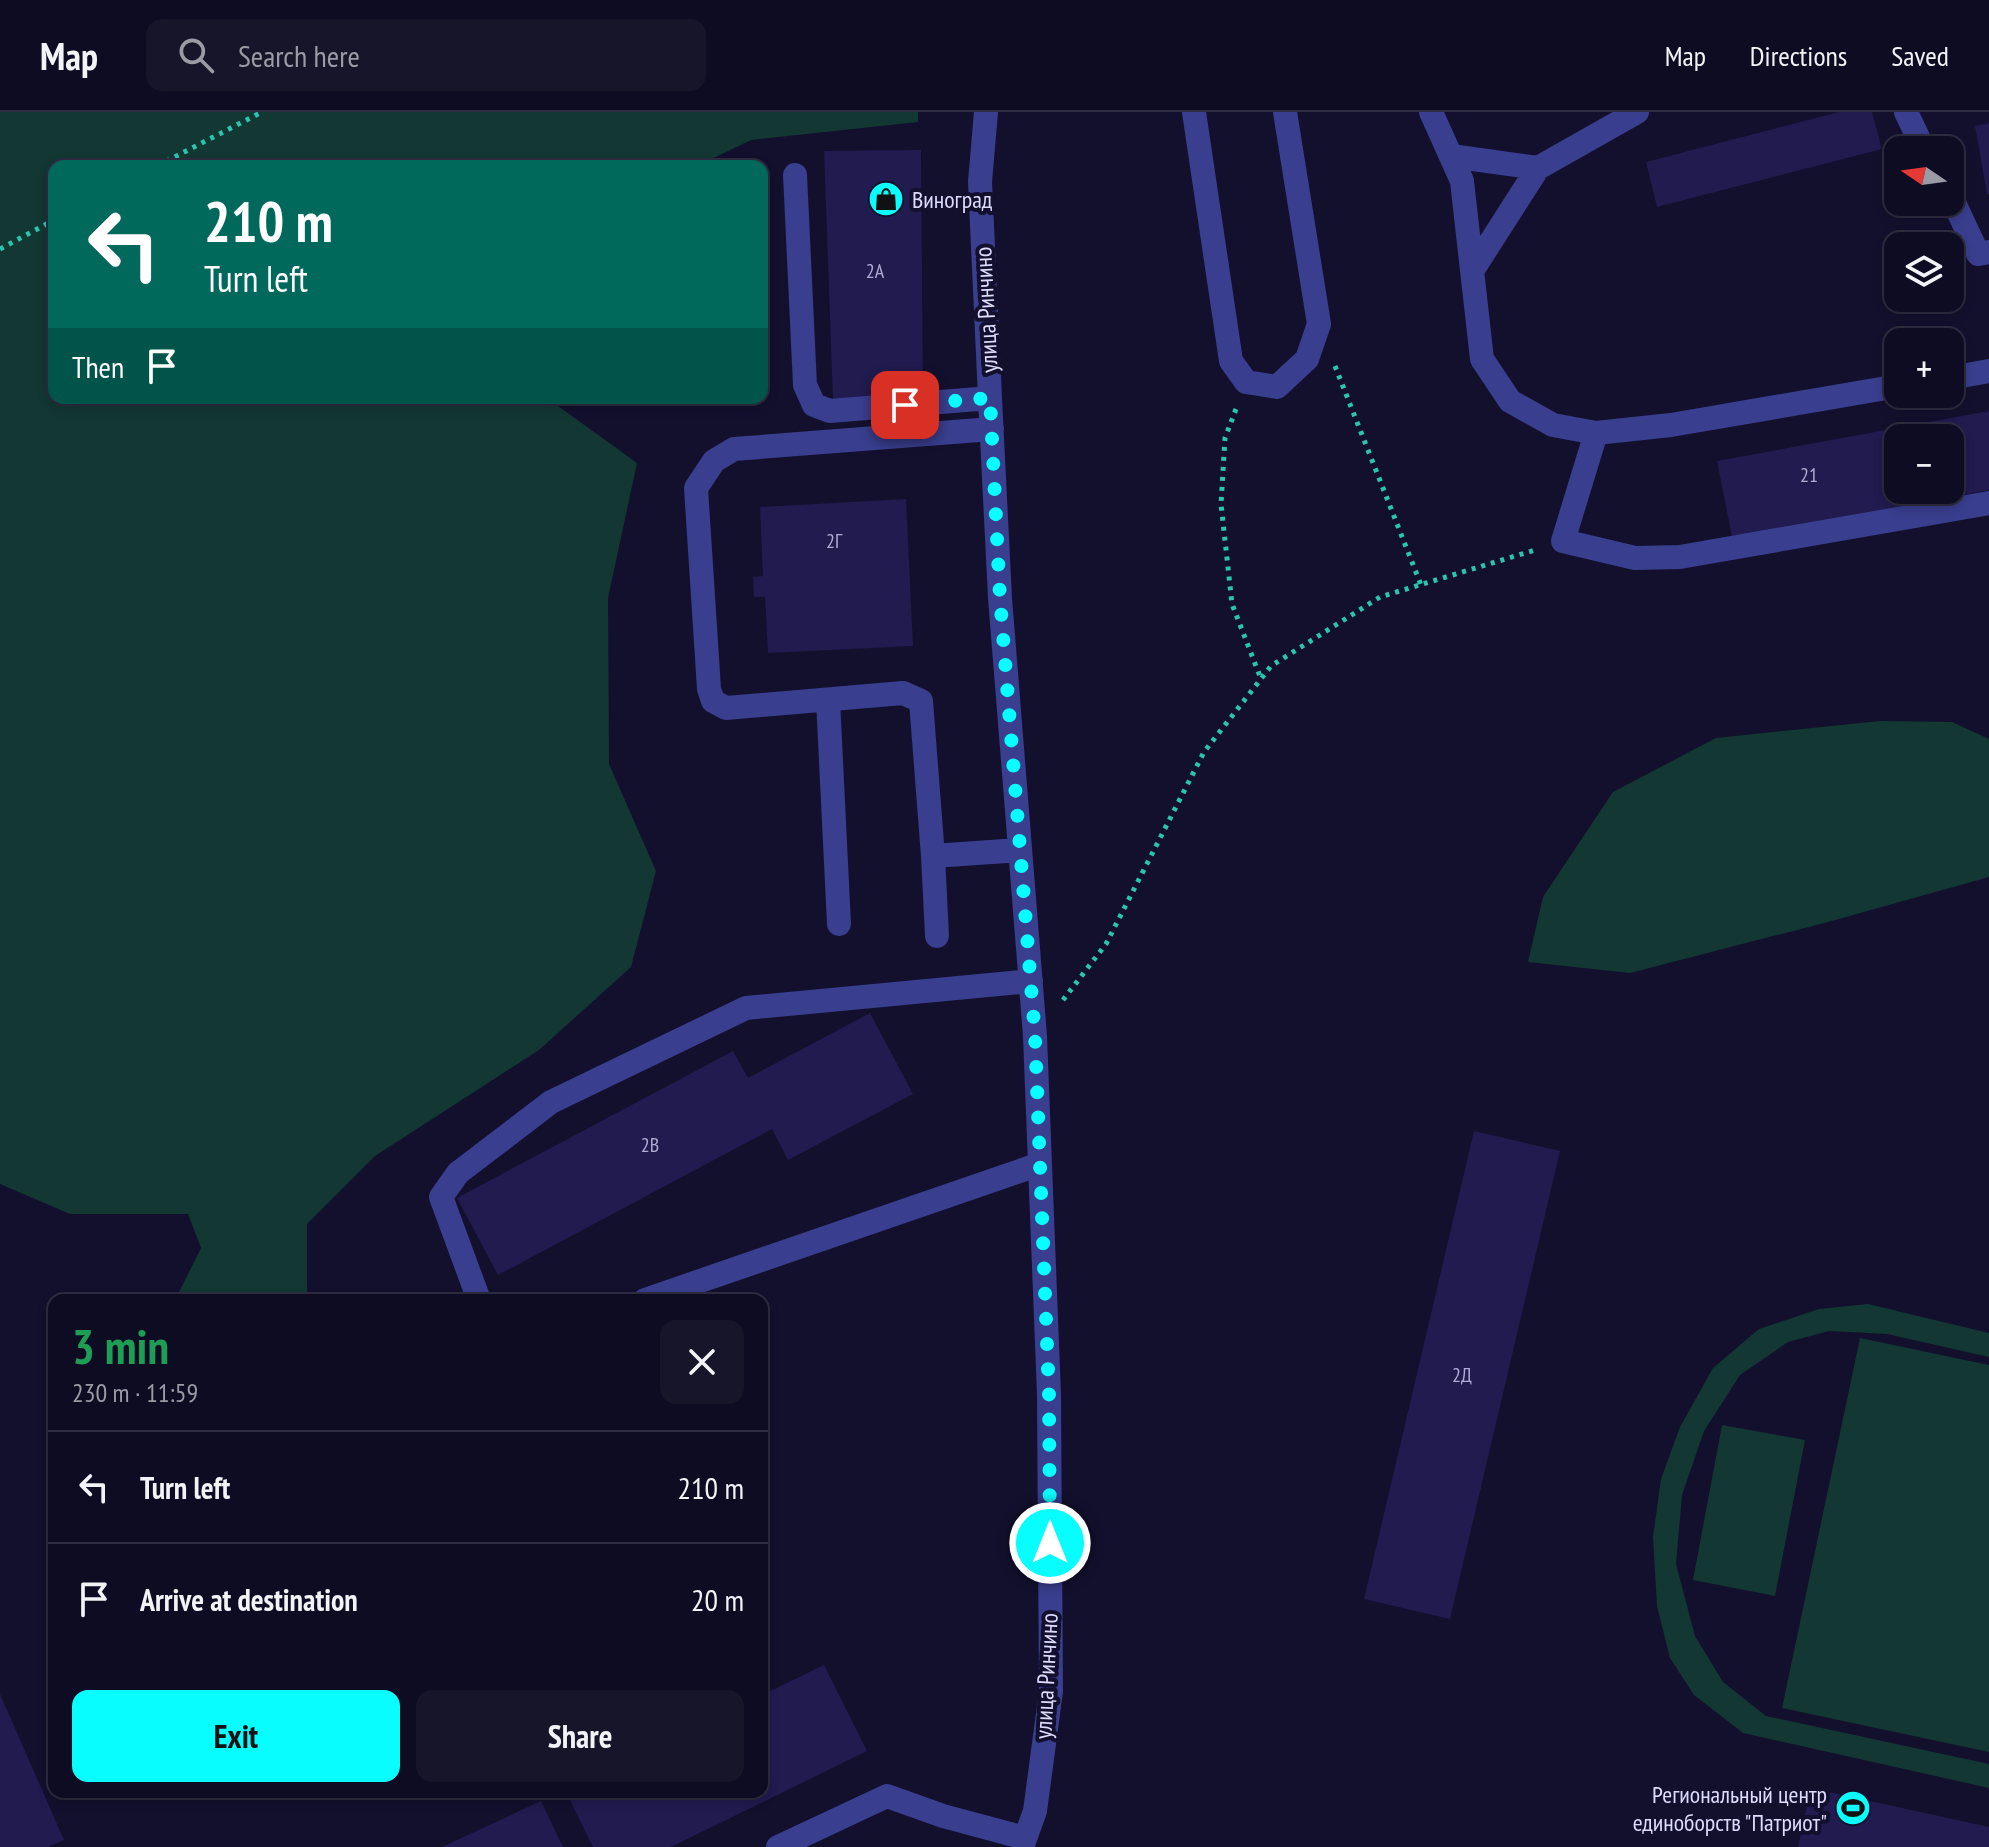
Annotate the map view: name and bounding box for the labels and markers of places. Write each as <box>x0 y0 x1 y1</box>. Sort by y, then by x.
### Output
shop icon: Виноград <box>867 180 905 218</box>
place label: Виноград <box>912 184 993 215</box>
pin <box>871 371 939 439</box>
place label: Региональный центр единоборств "Патриот" <box>1633 1779 1827 1838</box>
sports icon: Региональный центр единоборств "Патриот" <box>1834 1789 1872 1827</box>

